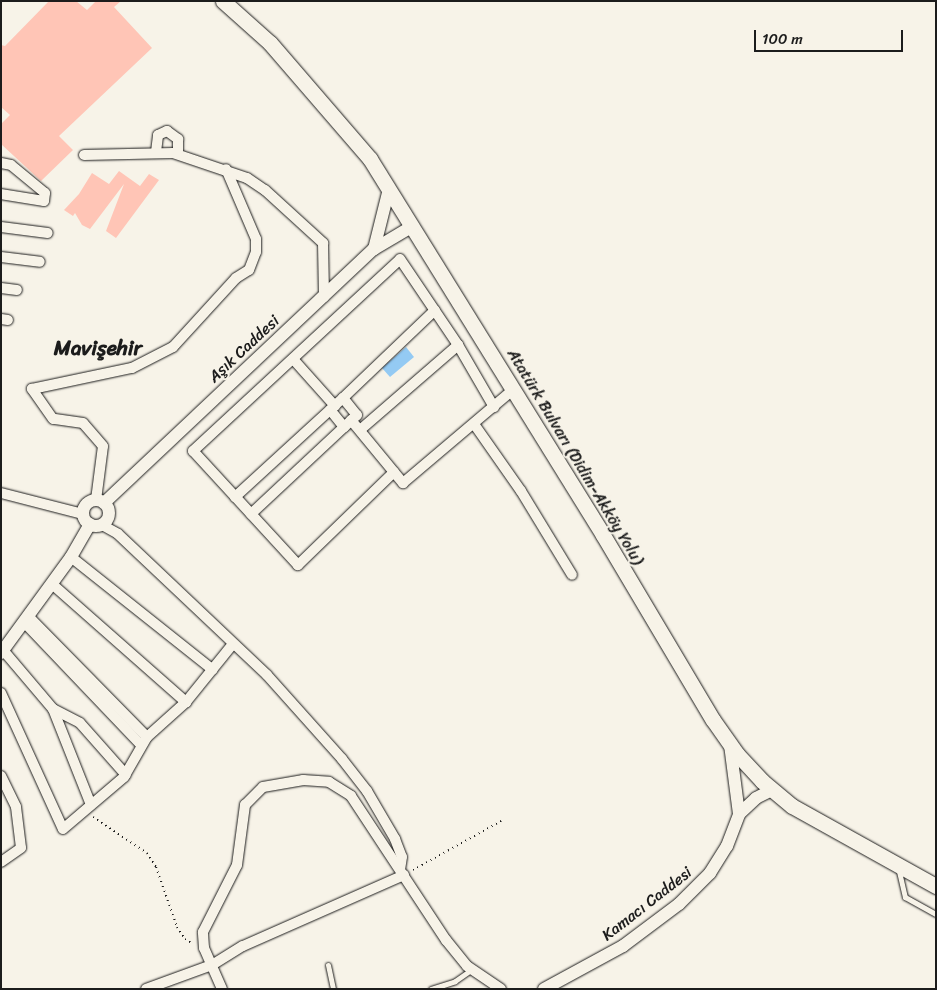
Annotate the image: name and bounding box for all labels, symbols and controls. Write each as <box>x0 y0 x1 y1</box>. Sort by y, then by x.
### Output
scale bar <box>757 20 906 52</box>
text: 100 m <box>762 26 803 52</box>
street label: Aşık Caddesi <box>205 312 283 386</box>
district label: Mavişehir <box>54 335 142 361</box>
street label: Atatürk Bulvarı (Didim-Akköy Yolu) <box>503 346 647 568</box>
street label: Kamacı Caddesi <box>598 863 696 945</box>

